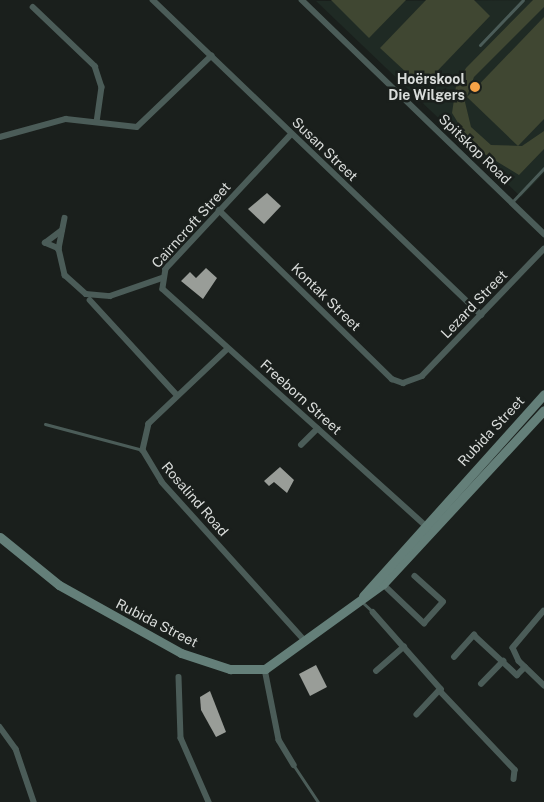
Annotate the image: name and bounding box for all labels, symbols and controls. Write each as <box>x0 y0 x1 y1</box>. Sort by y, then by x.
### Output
place label: Hoërskool Die Wilgers <box>388 71 465 104</box>
marker: Hoërskool Die Wilgers <box>469 81 481 93</box>
street label: Spitskop Road <box>435 110 515 188</box>
street label: Susan Street <box>289 114 361 184</box>
street label: Cairncroft Street <box>148 179 234 271</box>
street label: Kontak Street <box>288 260 364 334</box>
street label: Lezard Street <box>437 266 511 342</box>
street label: Freeborn Street <box>257 356 345 438</box>
street label: Rubida Street <box>454 392 528 470</box>
street label: Rosalind Road <box>158 459 232 539</box>
street label: Rubida Street <box>113 595 201 651</box>

